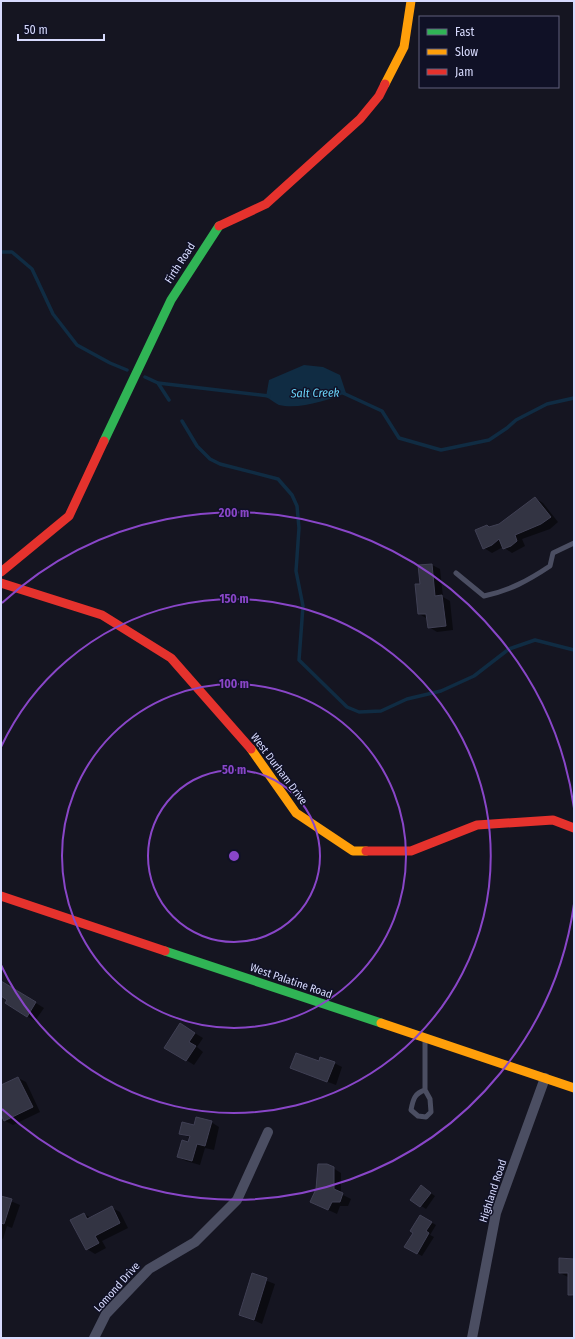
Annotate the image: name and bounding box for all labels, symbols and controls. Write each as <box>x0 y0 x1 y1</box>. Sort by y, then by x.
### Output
scale bar <box>18 16 104 42</box>
legend <box>419 16 559 88</box>
text: 50 m <box>24 23 48 37</box>
text: Fast <box>455 25 474 39</box>
text: Slow <box>455 45 478 59</box>
text: Jam <box>455 65 473 79</box>
street label: Firth Road <box>162 240 198 286</box>
water label: Salt Creek <box>289 386 340 400</box>
text: 200 m <box>218 506 249 520</box>
text: 150 m <box>219 592 249 606</box>
text: 100 m <box>219 677 249 691</box>
street label: West Durham Drive <box>248 731 310 807</box>
text: 50 m <box>222 763 246 777</box>
centre of rings <box>227 849 241 863</box>
street label: West Palatine Road <box>248 961 334 1001</box>
street label: Highland Road <box>477 1158 509 1224</box>
street label: Lomond Drive <box>91 1260 143 1314</box>

